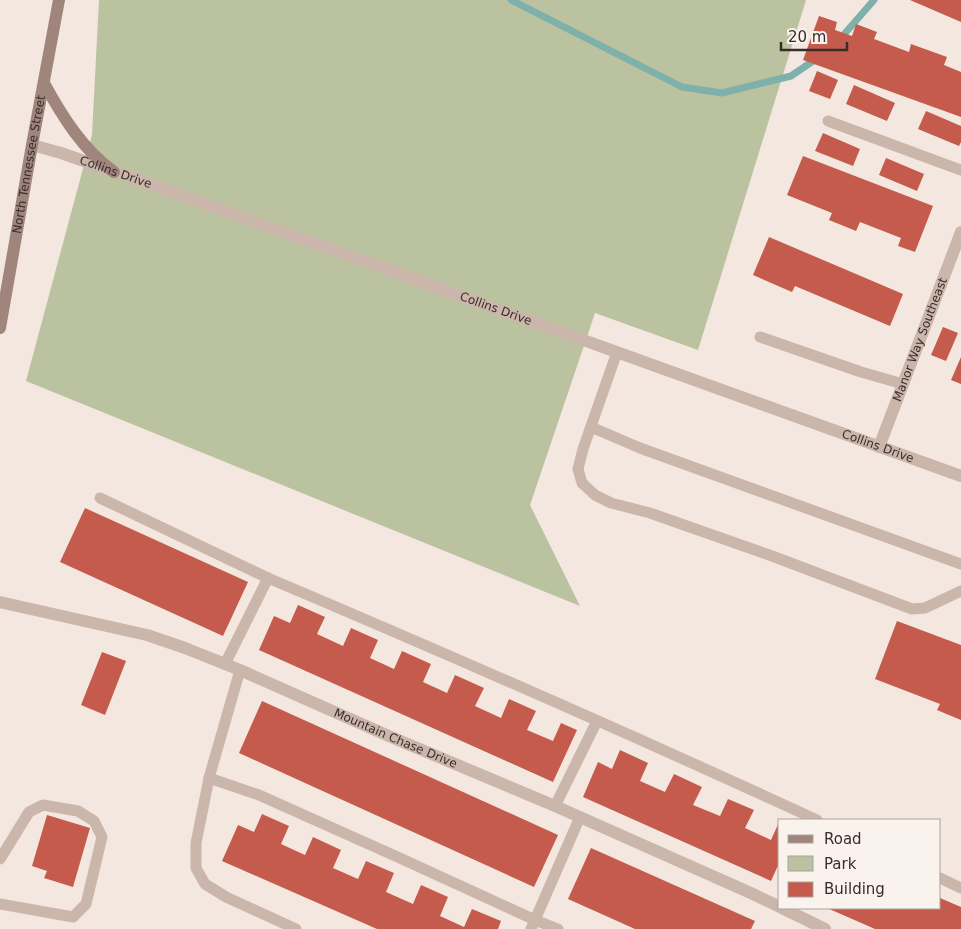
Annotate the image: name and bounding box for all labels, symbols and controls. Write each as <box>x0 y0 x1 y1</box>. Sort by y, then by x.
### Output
scale bar <box>781 20 847 52</box>
text: 20 m <box>788 28 826 46</box>
street label: North Tennessee Street <box>10 94 48 235</box>
street label: Collins Drive <box>78 153 154 191</box>
street label: Manor Way Southeast <box>890 275 950 403</box>
street label: Collins Drive <box>458 289 534 328</box>
street label: Collins Drive <box>840 427 916 465</box>
street label: Mountain Chase Drive <box>332 706 459 771</box>
legend <box>778 819 941 909</box>
text: Road <box>824 830 862 848</box>
text: Park <box>824 855 857 873</box>
text: Building <box>824 880 885 898</box>

